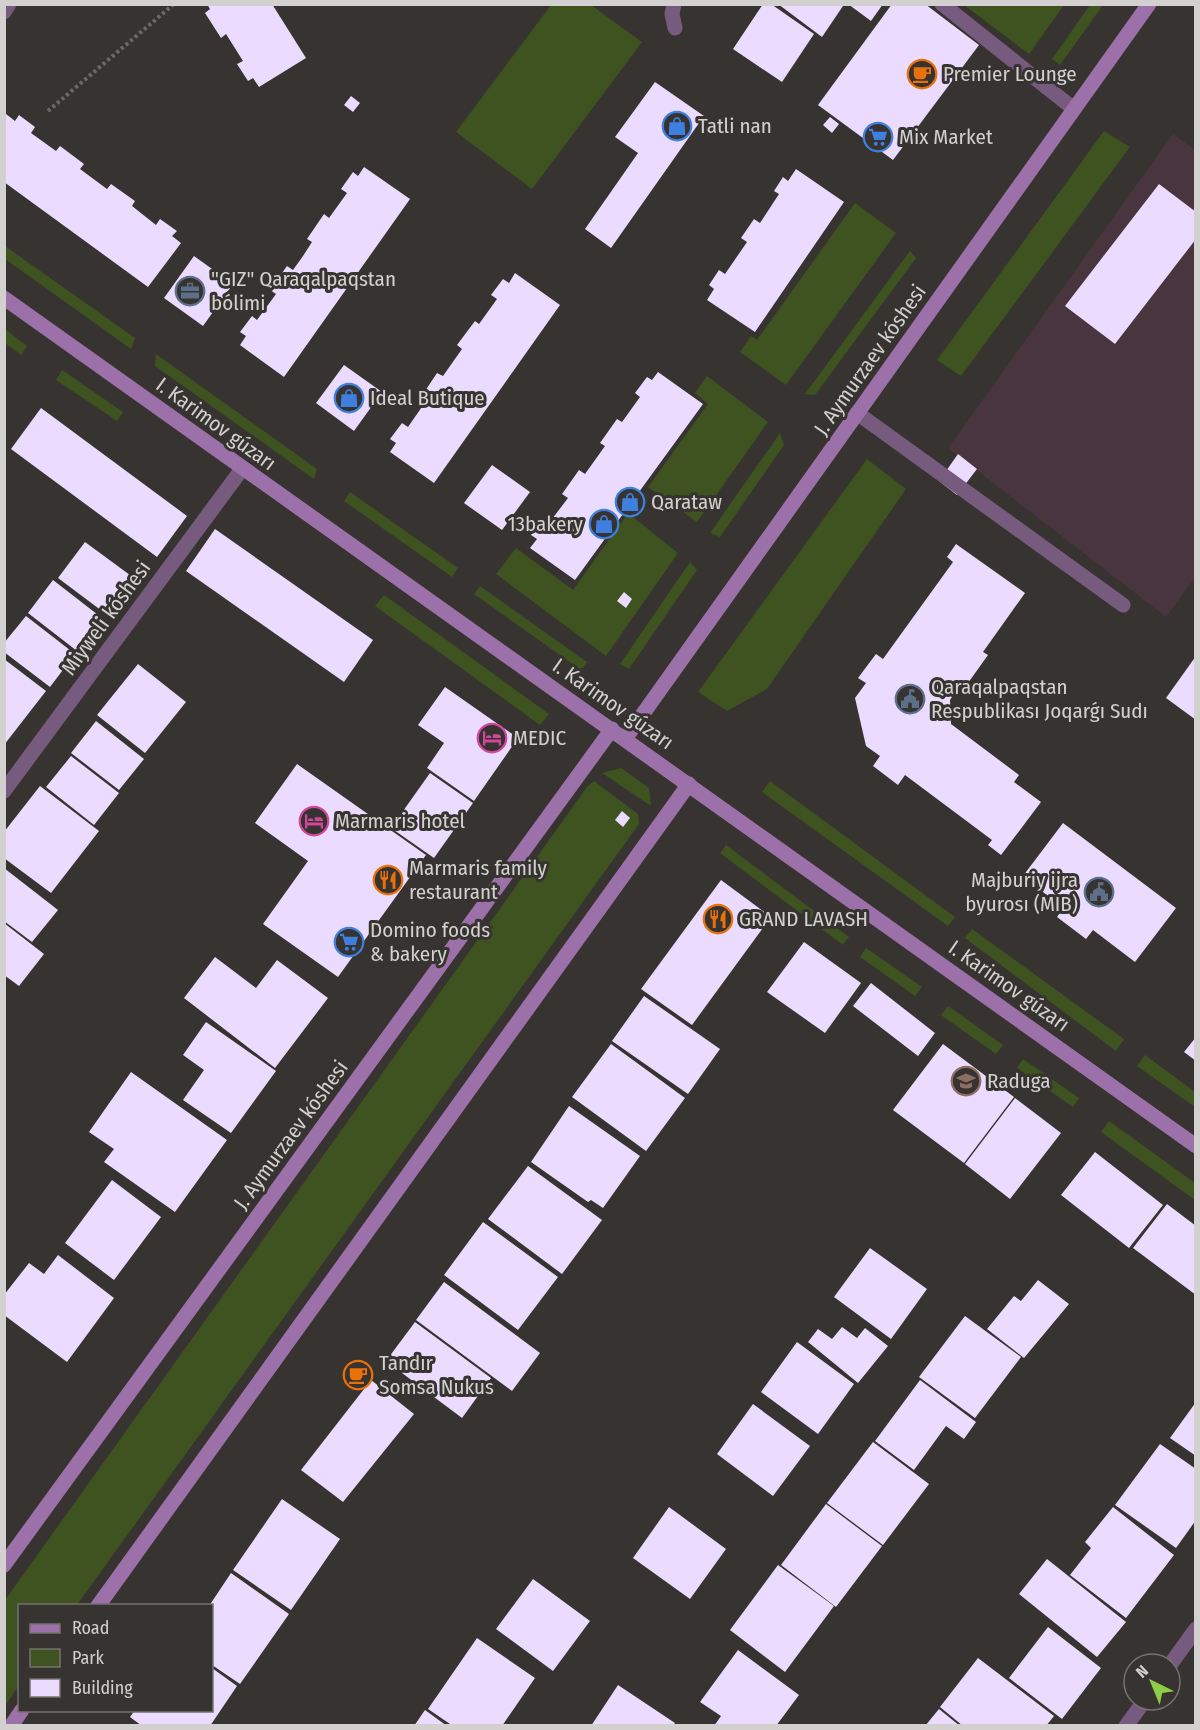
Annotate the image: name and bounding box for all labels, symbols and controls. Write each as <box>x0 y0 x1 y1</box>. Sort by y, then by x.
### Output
cafe icon: Premier Lounge <box>906 58 938 90</box>
place label: Premier Lounge <box>943 61 1077 87</box>
shop icon: Tatli nan <box>661 110 693 142</box>
place label: Tatli nan <box>698 113 772 139</box>
supermarket icon: Mix Market <box>862 121 894 153</box>
place label: Mix Market <box>899 124 993 150</box>
place label: "GIZ" Qaraqalpaqstan bólimi <box>211 266 396 316</box>
office icon: "GIZ" Qaraqalpaqstan bólimi <box>174 275 206 307</box>
street label: J. Aymurzaev kóshesi <box>808 280 932 440</box>
street label: I. Karimov gúzarı <box>151 372 281 476</box>
shop icon: Ideal Butique <box>333 382 365 414</box>
place label: Ideal Butique <box>370 385 485 411</box>
shop icon: Qarataw <box>614 486 646 518</box>
place label: Qarataw <box>651 489 722 515</box>
shop icon: 13bakery <box>588 508 620 540</box>
place label: 13bakery <box>507 511 584 537</box>
street label: Miyweli kóshesi <box>56 556 156 680</box>
street label: I. Karimov gúzarı <box>547 653 679 755</box>
place label: Qaraqalpaqstan Respublikası Joqarǵı Sudı <box>931 674 1148 724</box>
public building icon: Qaraqalpaqstan Respublikası Joqarǵı Sudı <box>894 683 926 715</box>
hotel icon: MEDIC <box>476 722 508 754</box>
place label: MEDIC <box>513 725 566 751</box>
hotel icon: Marmaris hotel <box>298 805 330 837</box>
place label: Marmaris hotel <box>335 808 466 834</box>
place label: Marmaris family restaurant <box>409 855 548 905</box>
restaurant icon: Marmaris family restaurant <box>372 864 404 896</box>
place label: Majburiy ijra byurosı (MIB) <box>965 867 1078 917</box>
public building icon: Majburiy ijra byurosı (MIB) <box>1083 876 1115 908</box>
restaurant icon: GRAND LAVASH <box>702 903 734 935</box>
place label: GRAND LAVASH <box>739 906 868 932</box>
place label: Domino foods & bakery <box>370 917 490 967</box>
supermarket icon: Domino foods & bakery <box>333 926 365 958</box>
street label: I. Karimov gúzarı <box>943 935 1075 1037</box>
street label: J. Aymurzaev kóshesi <box>228 1055 354 1215</box>
school or university icon: Raduga <box>950 1065 982 1097</box>
place label: Raduga <box>987 1068 1051 1094</box>
place label: Tandır Somsa Nukus <box>379 1350 494 1400</box>
cafe icon: Tandır Somsa Nukus <box>342 1359 374 1391</box>
legend <box>18 1604 213 1712</box>
text: Road <box>72 1617 109 1639</box>
text: Park <box>72 1647 105 1669</box>
north arrow <box>1122 1652 1182 1712</box>
text: N <box>1132 1661 1152 1682</box>
text: Building <box>72 1677 133 1699</box>

